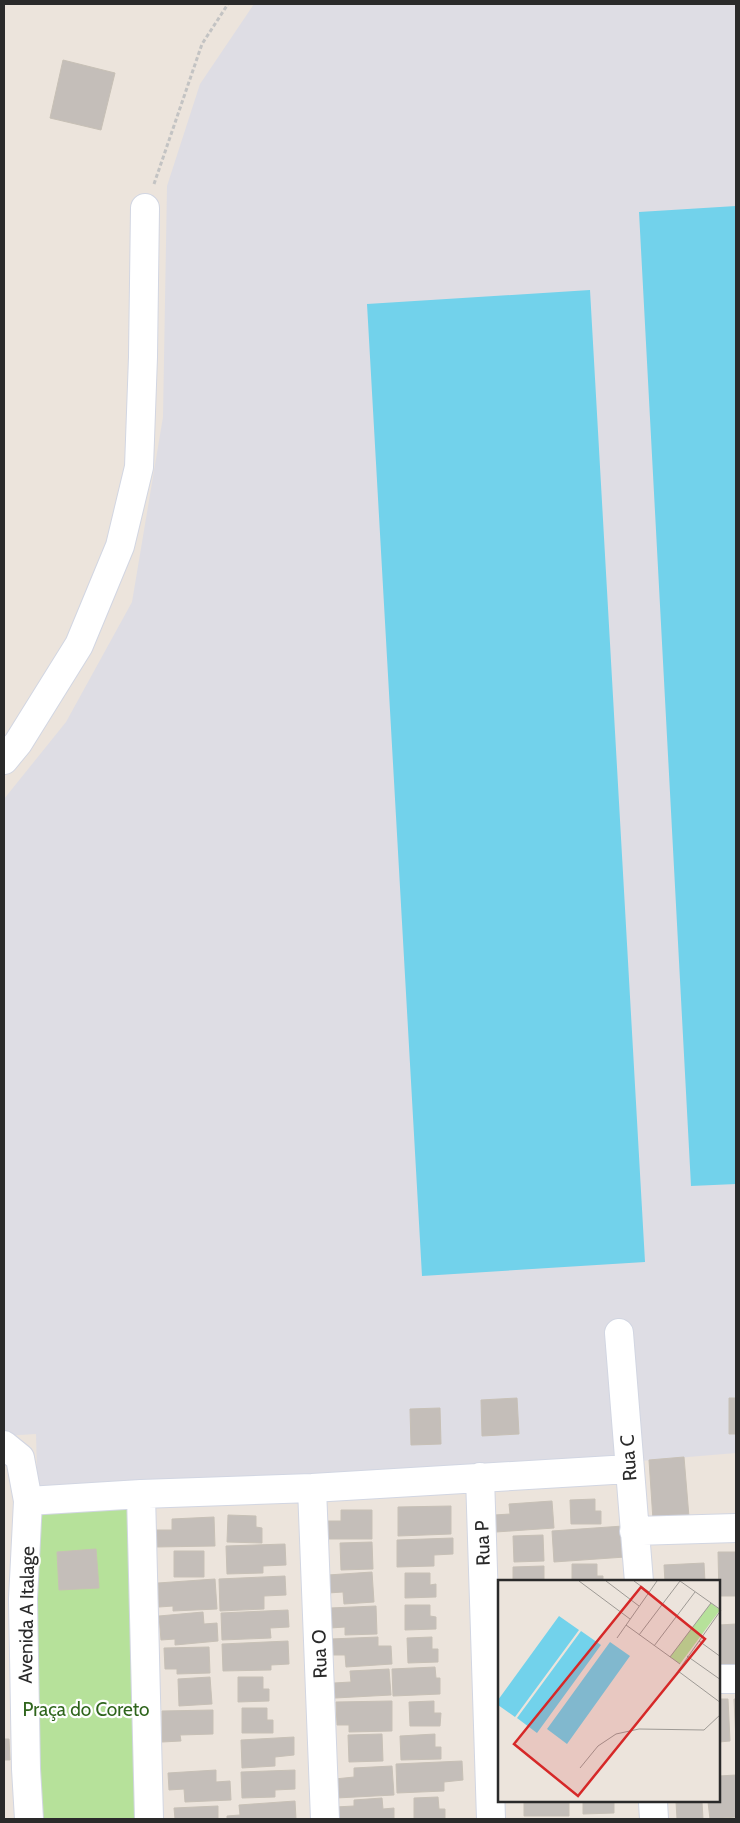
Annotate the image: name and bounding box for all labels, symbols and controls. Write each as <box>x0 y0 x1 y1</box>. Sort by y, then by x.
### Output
street label: Rua C <box>615 1434 642 1482</box>
street label: Rua P <box>470 1520 495 1566</box>
street label: Avenida A Italage <box>14 1546 39 1684</box>
inset map <box>498 1580 720 1803</box>
street label: Rua O <box>307 1629 332 1679</box>
park label: Praça do Coreto <box>22 1698 150 1721</box>

